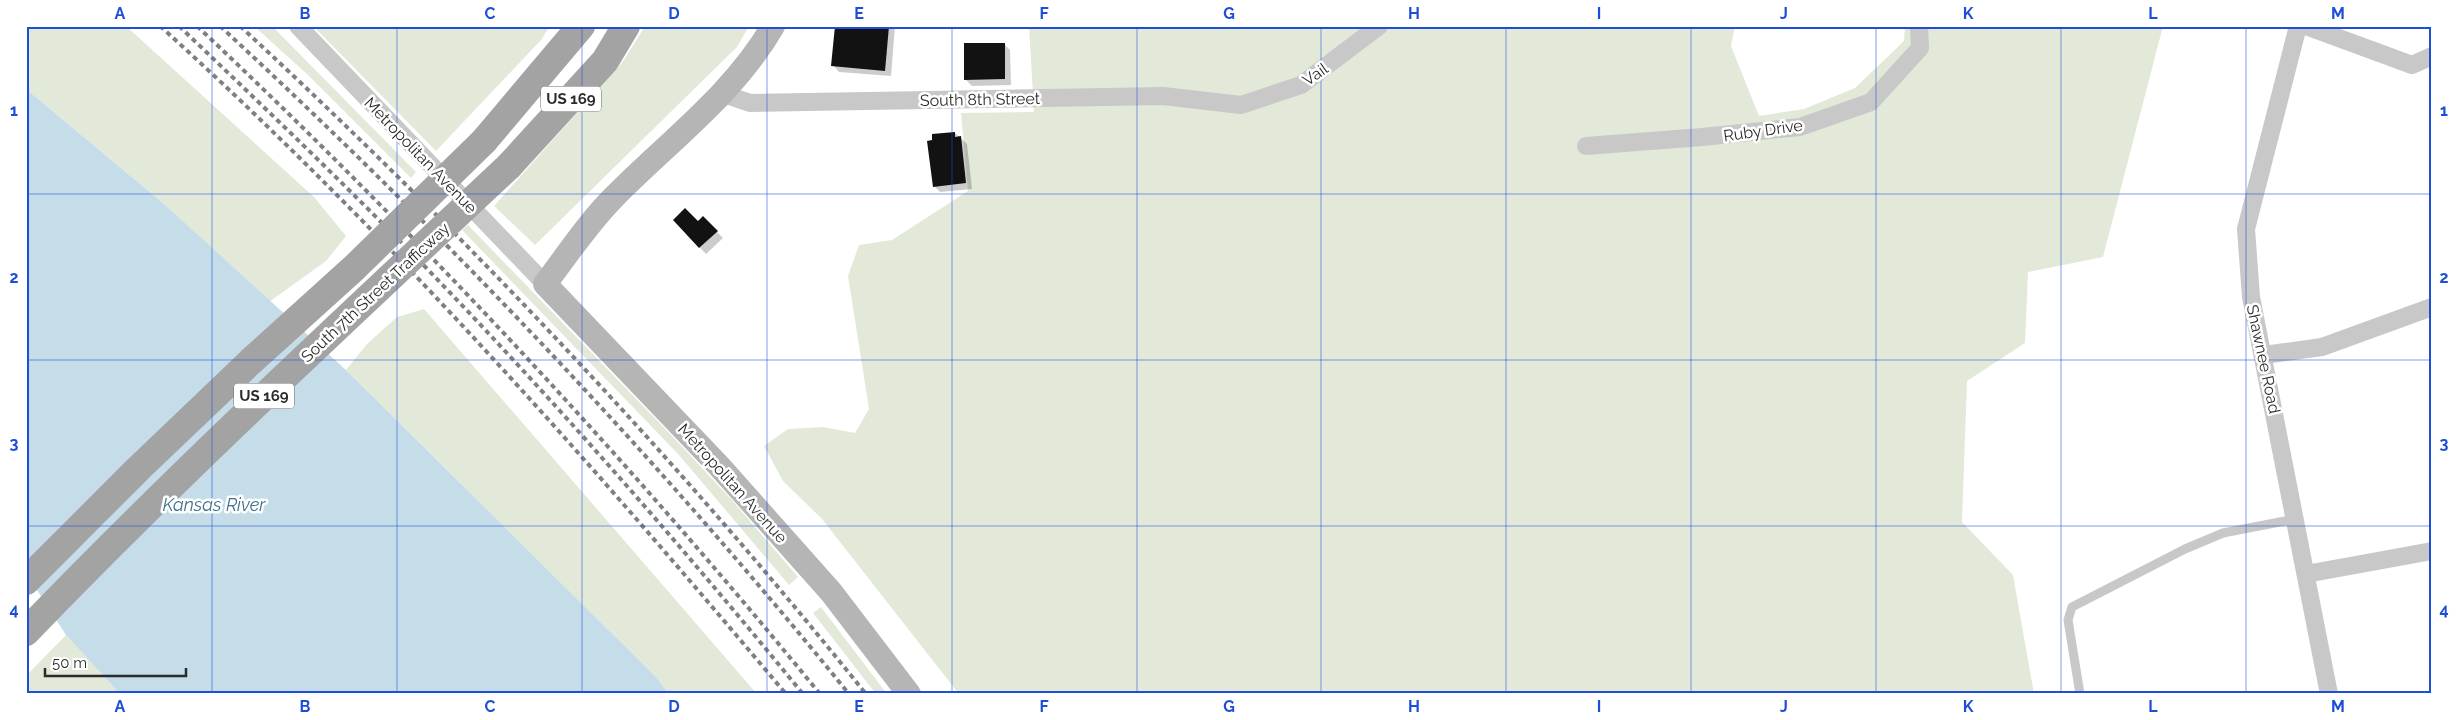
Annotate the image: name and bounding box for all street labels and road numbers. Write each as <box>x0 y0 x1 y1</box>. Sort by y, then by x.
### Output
street label: Vail <box>1299 59 1332 90</box>
road number: US 169 <box>541 86 601 112</box>
street label: South 8th Street <box>920 89 1041 110</box>
street label: Metropolitan Avenue <box>360 93 481 217</box>
street label: Ruby Drive <box>1722 116 1804 145</box>
street label: South 7th Street Trafficway <box>297 218 454 366</box>
street label: Shawnee Road <box>2243 303 2284 415</box>
road number: US 169 <box>234 384 294 408</box>
street label: Metropolitan Avenue <box>674 420 791 547</box>

